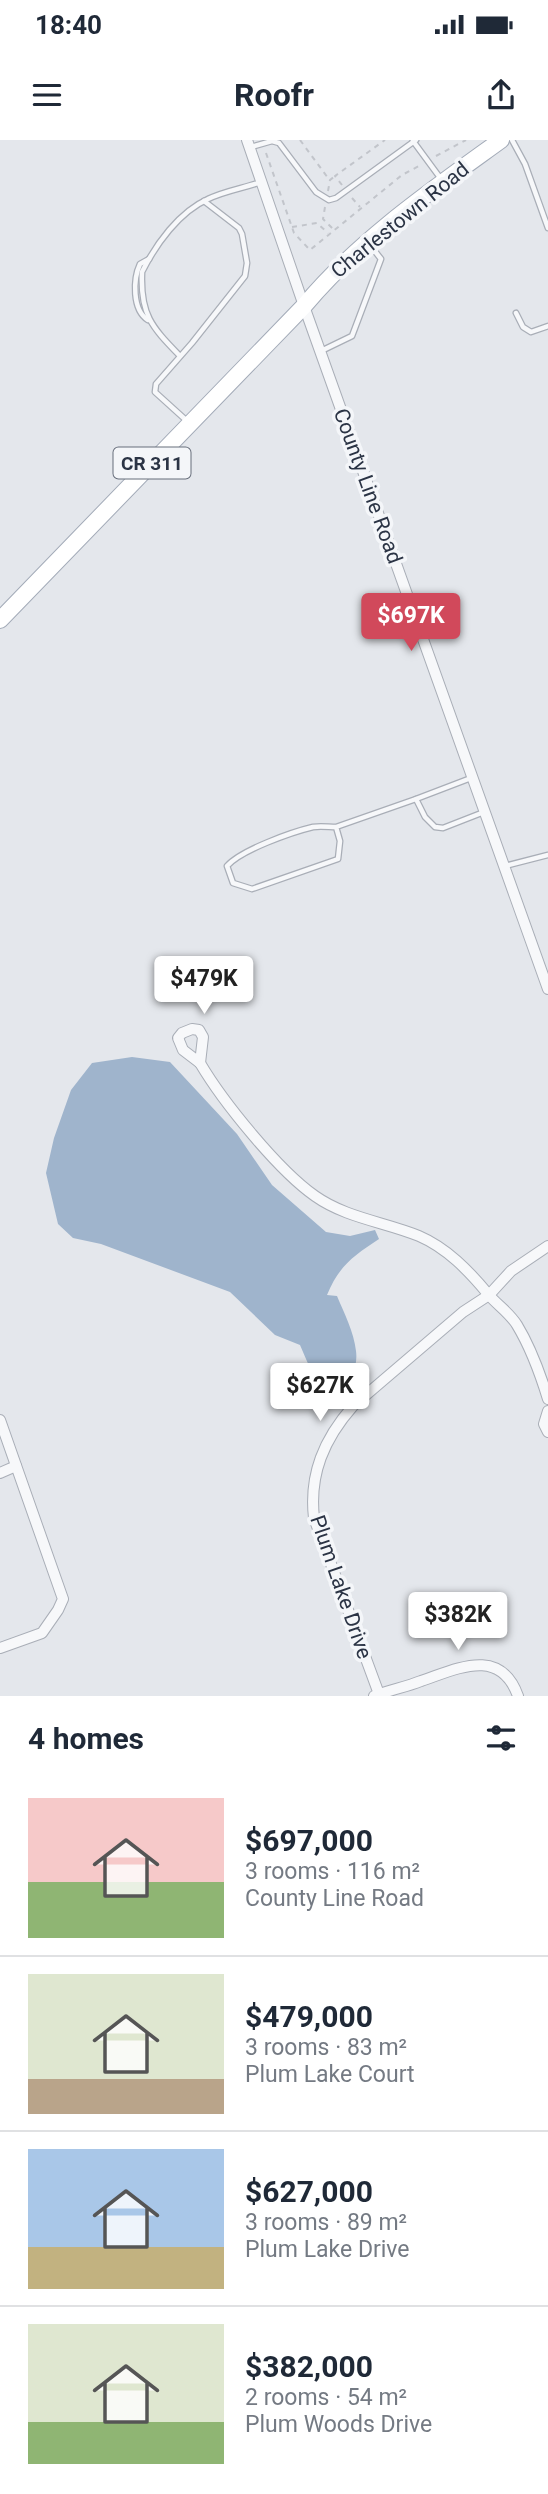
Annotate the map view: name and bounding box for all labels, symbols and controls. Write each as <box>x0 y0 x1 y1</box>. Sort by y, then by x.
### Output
text: 18:40 <box>35 10 102 40</box>
icon: menu <box>28 76 66 114</box>
text: Roofr <box>234 76 314 114</box>
icon: share <box>482 76 520 114</box>
street label: Charlestown Road <box>326 157 474 283</box>
street label: County Line Road <box>329 405 407 567</box>
road number: CR 311 <box>114 448 190 478</box>
pin: $697K <box>362 594 460 653</box>
text: $697K <box>377 602 445 629</box>
pin: $479K <box>155 956 253 1016</box>
text: $479K <box>170 965 238 992</box>
pin: $627K <box>271 1364 369 1423</box>
text: $627K <box>286 1372 354 1399</box>
street label: Plum Lake Drive <box>305 1512 377 1662</box>
pin: $382K <box>409 1592 507 1652</box>
text: $382K <box>424 1601 492 1628</box>
icon: filters <box>482 1719 520 1757</box>
text: 4 homes <box>28 1721 144 1756</box>
text: $697,000 <box>245 1823 373 1858</box>
icon: home <box>84 1826 168 1910</box>
text: 3 rooms · 116 m² <box>245 1858 420 1885</box>
text: County Line Road <box>245 1885 424 1912</box>
text: $479,000 <box>245 1999 373 2034</box>
icon: home <box>84 2002 168 2086</box>
text: 3 rooms · 83 m² <box>245 2034 407 2061</box>
text: Plum Lake Court <box>245 2061 415 2088</box>
text: $627,000 <box>245 2174 373 2209</box>
icon: home <box>84 2177 168 2261</box>
text: 3 rooms · 89 m² <box>245 2209 407 2236</box>
text: Plum Lake Drive <box>245 2236 410 2263</box>
text: $382,000 <box>245 2349 373 2384</box>
icon: home <box>84 2352 168 2436</box>
text: 2 rooms · 54 m² <box>245 2384 407 2411</box>
text: Plum Woods Drive <box>245 2411 432 2438</box>

